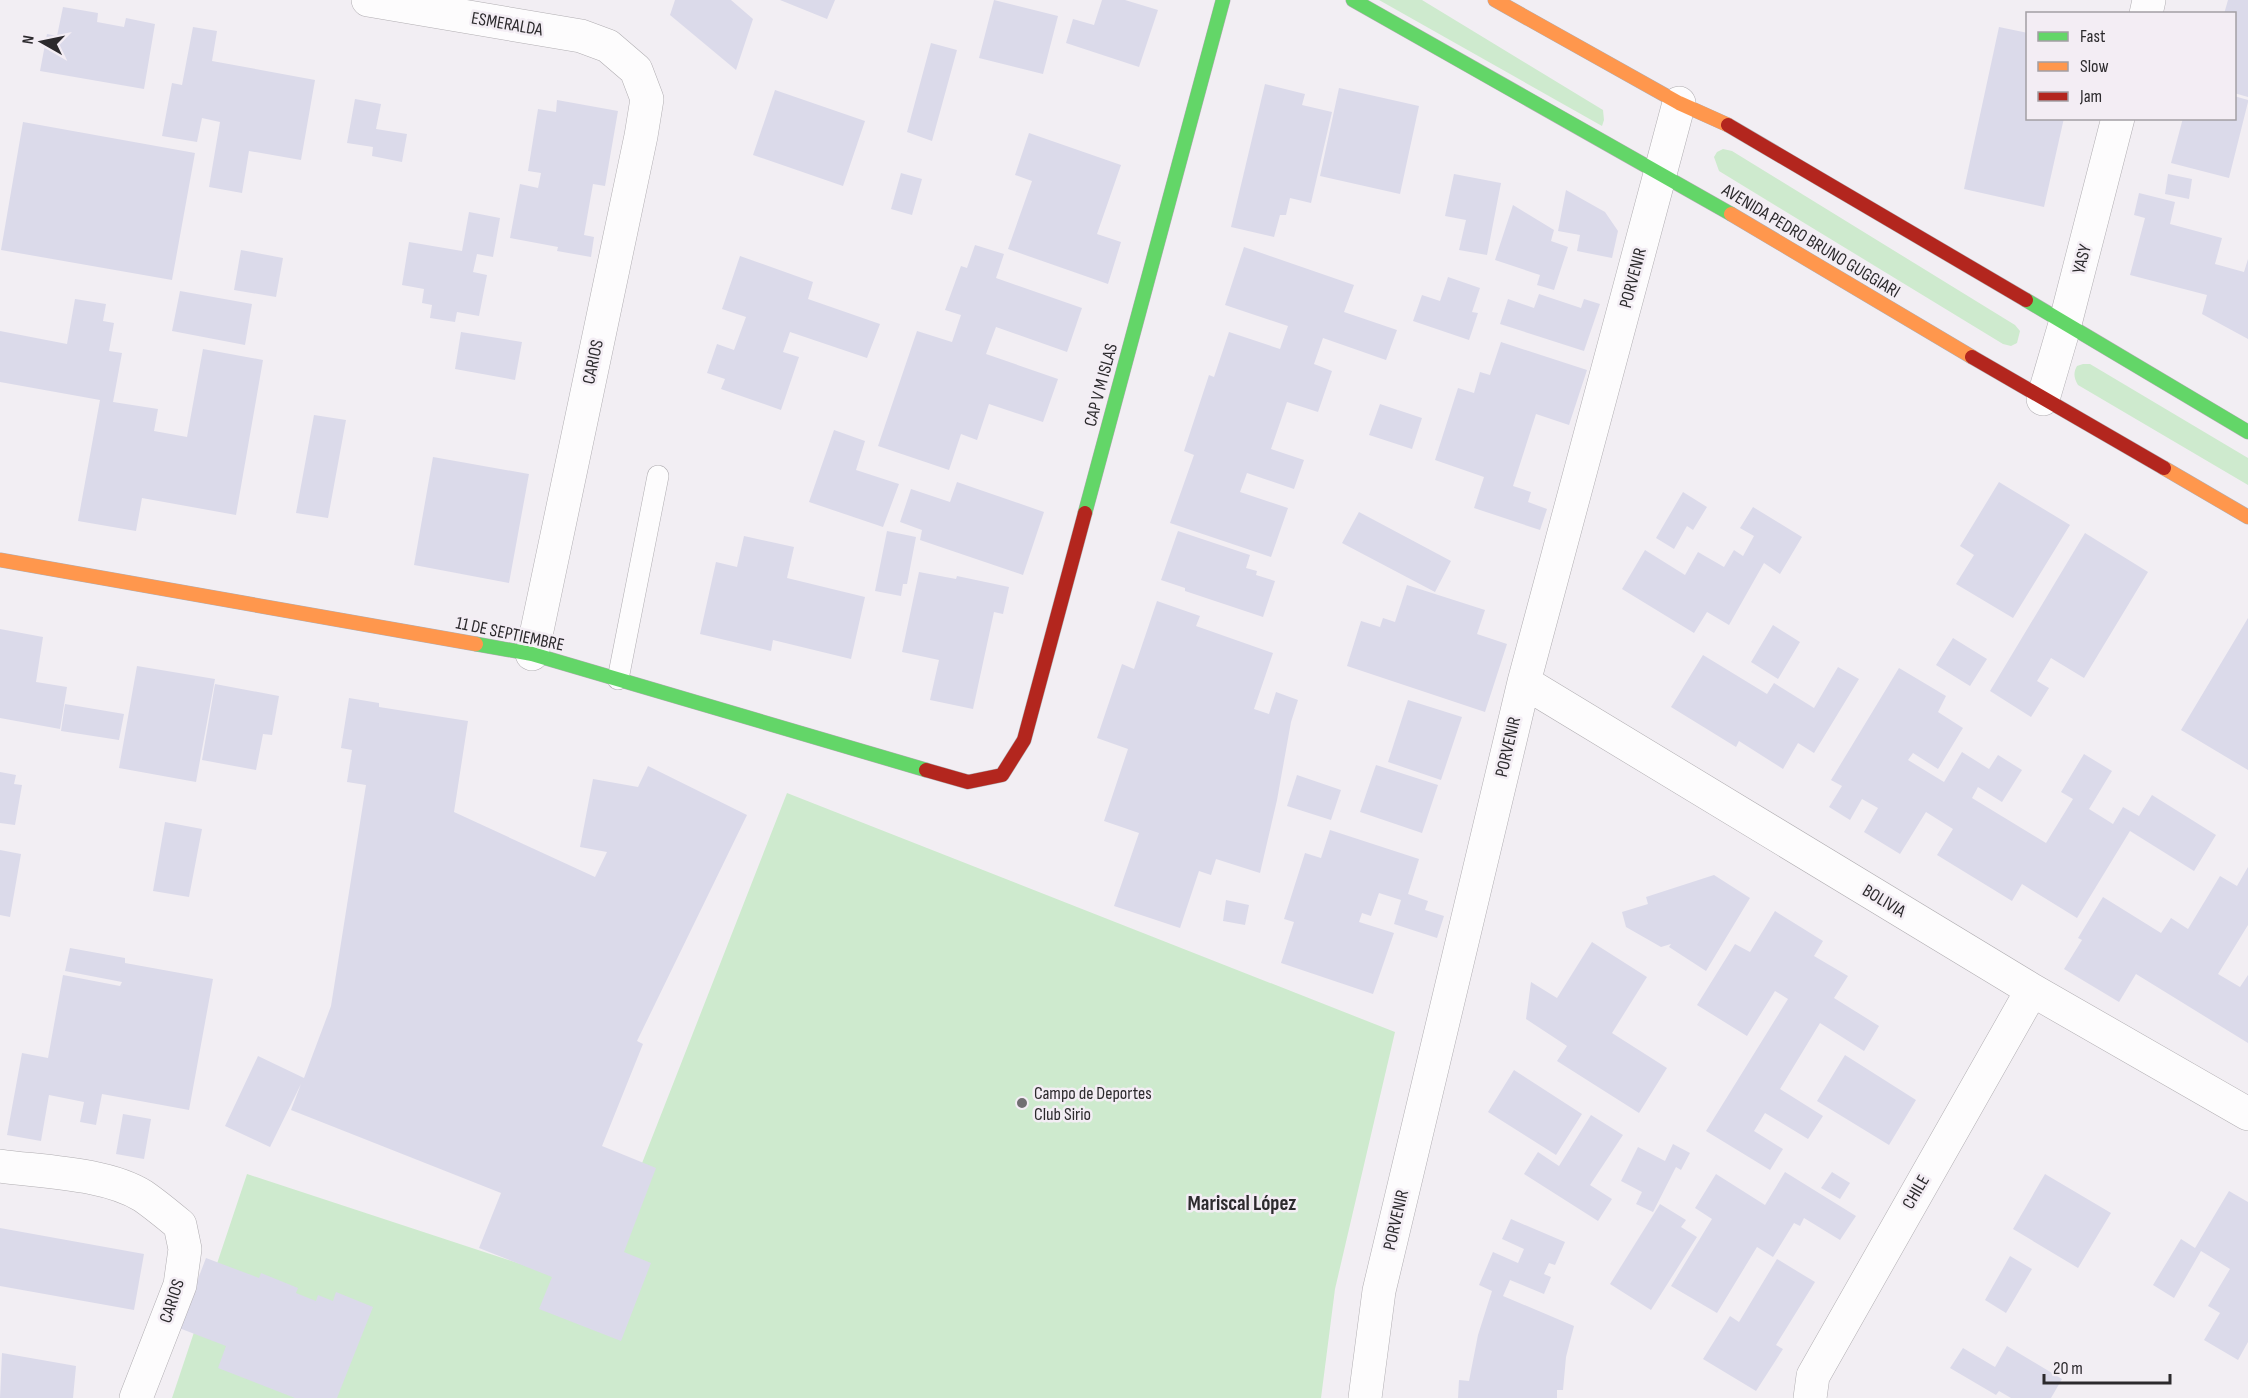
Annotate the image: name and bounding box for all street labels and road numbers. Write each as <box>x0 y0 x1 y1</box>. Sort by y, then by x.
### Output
street label: ESMERALDA <box>470 7 545 41</box>
street label: AVENIDA PEDRO BRUNO GUGGIARI <box>1717 179 1904 302</box>
street label: YASY <box>2068 242 2096 276</box>
street label: PORVENIR <box>1615 246 1651 310</box>
street label: CARIOS <box>578 338 608 386</box>
street label: CAP V M ISLAS <box>1080 341 1122 429</box>
street label: 11 DE SEPTIEMBRE <box>454 612 566 656</box>
street label: PORVENIR <box>1491 715 1525 779</box>
street label: BOLIVIA <box>1859 880 1910 922</box>
street label: CHILE <box>1898 1171 1934 1213</box>
street label: PORVENIR <box>1379 1188 1413 1252</box>
street label: CARIOS <box>155 1276 189 1326</box>

